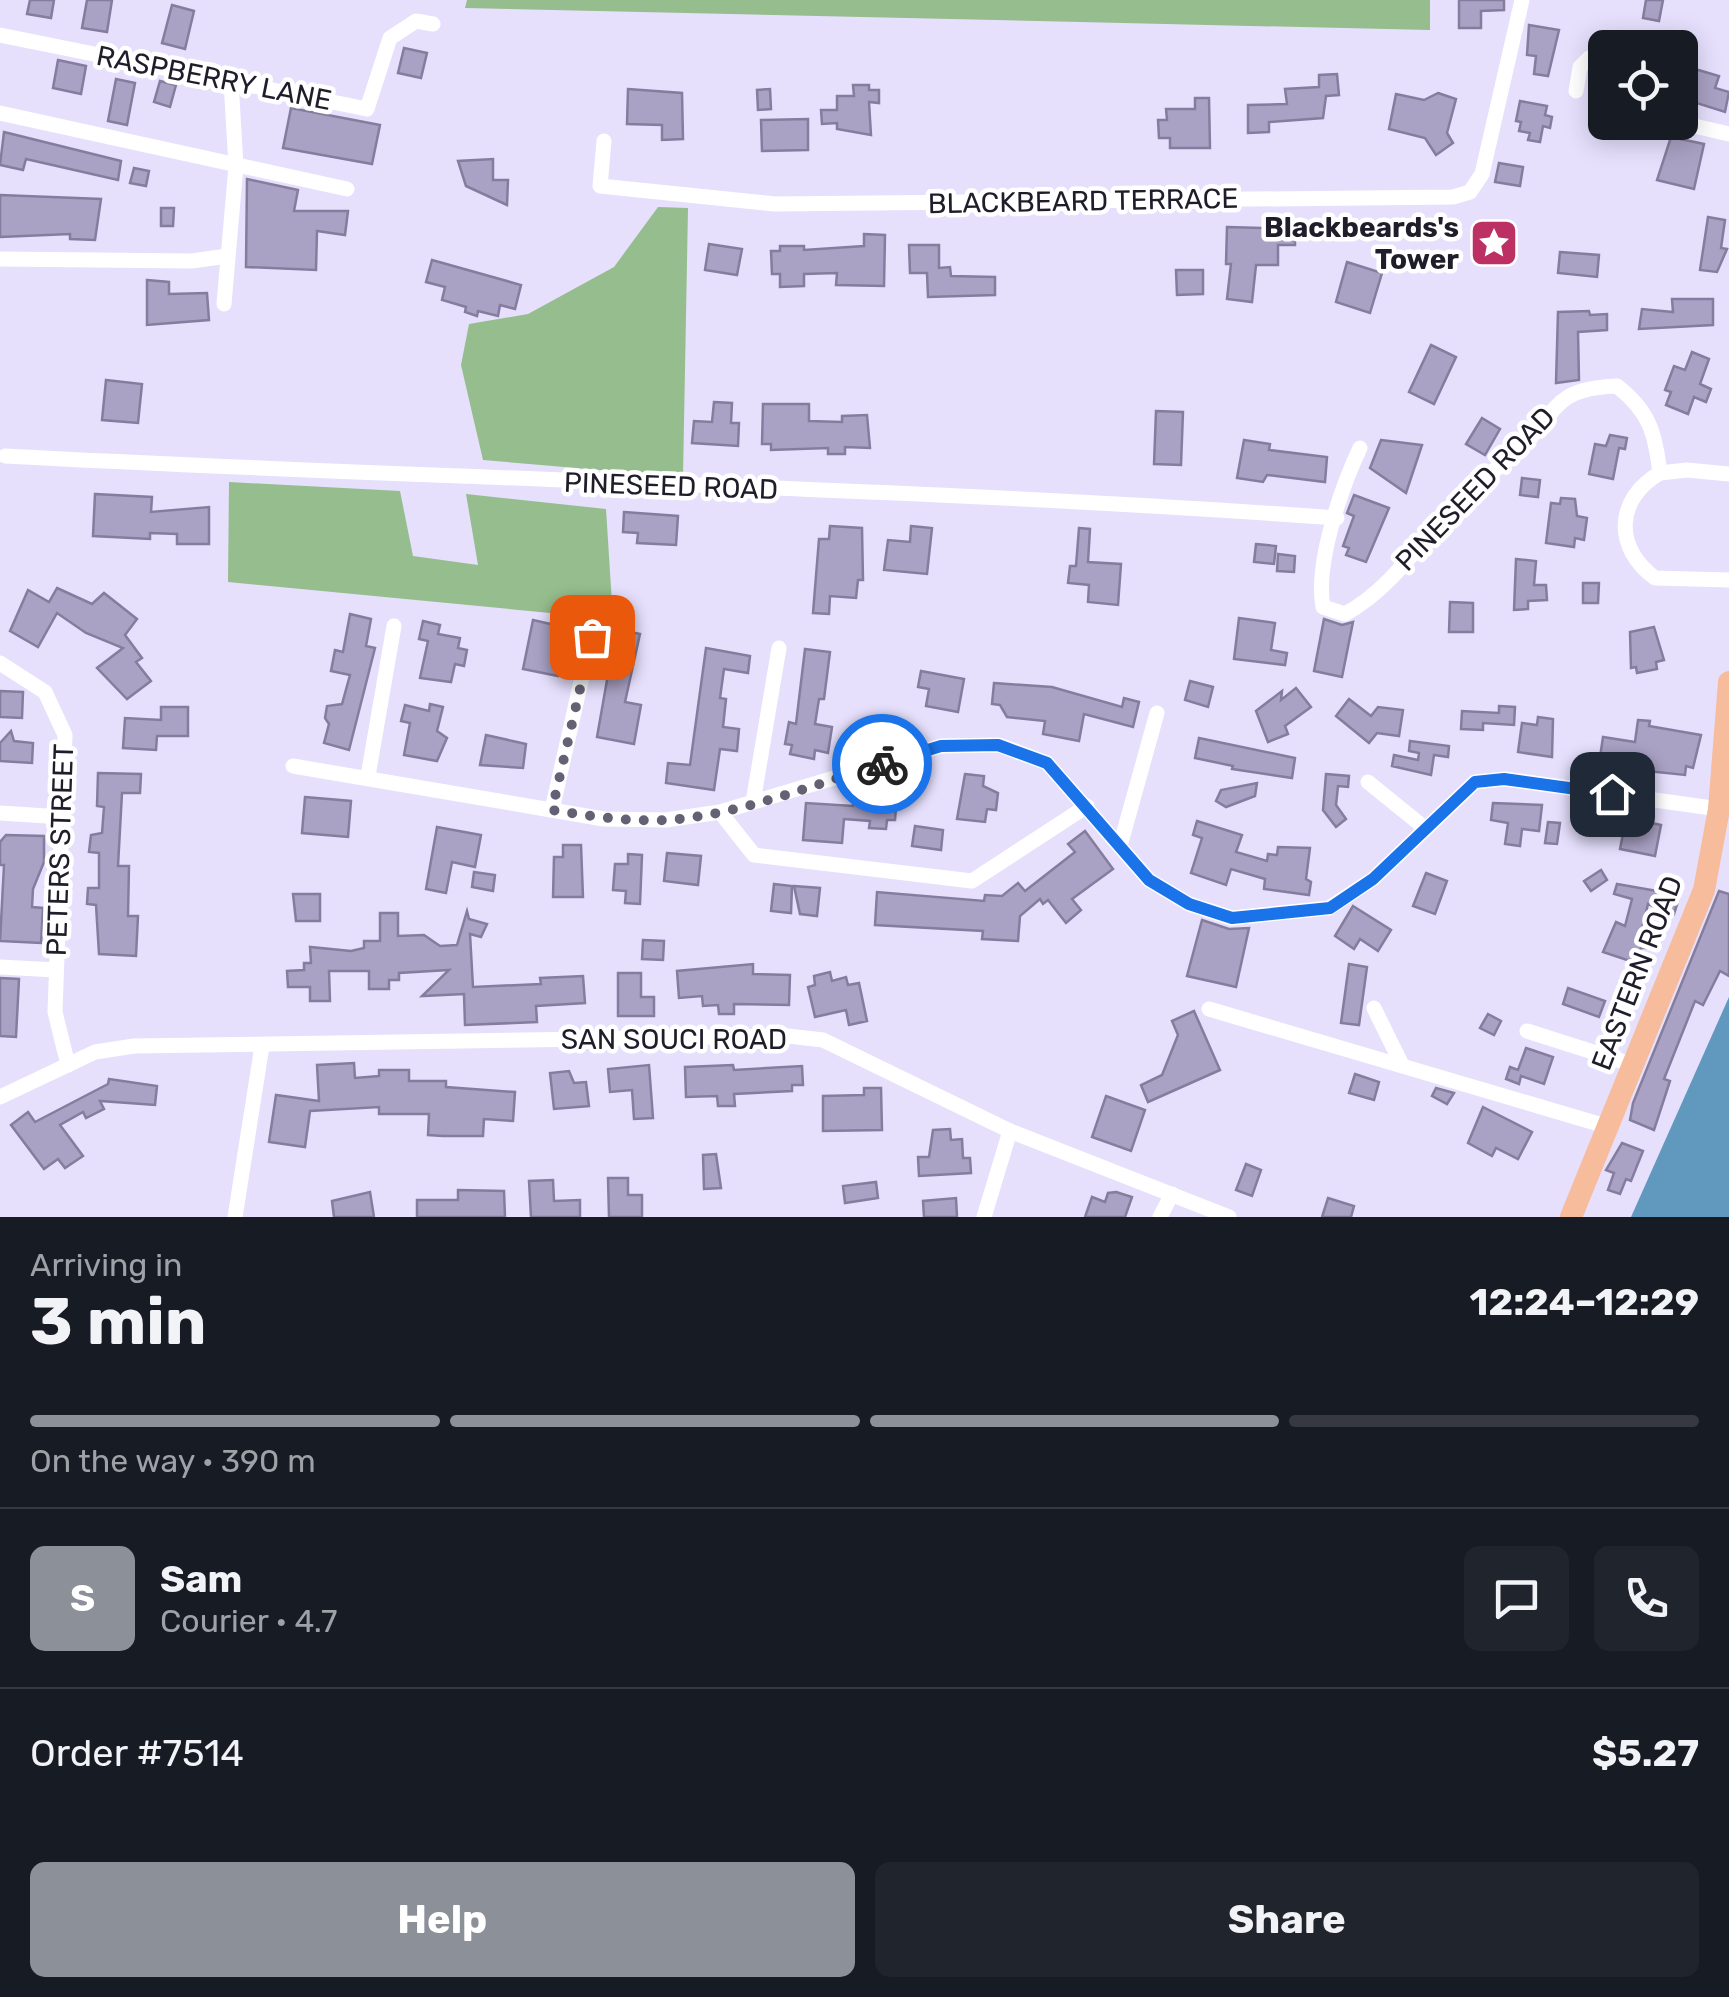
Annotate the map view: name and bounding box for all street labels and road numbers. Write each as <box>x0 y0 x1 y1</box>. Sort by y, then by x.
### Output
street label: RASPBERRY LANE <box>94 39 334 117</box>
street label: BLACKBEARD TERRACE <box>928 182 1238 220</box>
street label: PINESEED ROAD <box>1389 400 1561 578</box>
street label: PINESEED ROAD <box>563 466 779 506</box>
street label: PETERS STREET <box>40 743 80 957</box>
street label: EASTERN ROAD <box>1585 871 1689 1075</box>
street label: SAN SOUCI ROAD <box>561 1023 787 1056</box>

